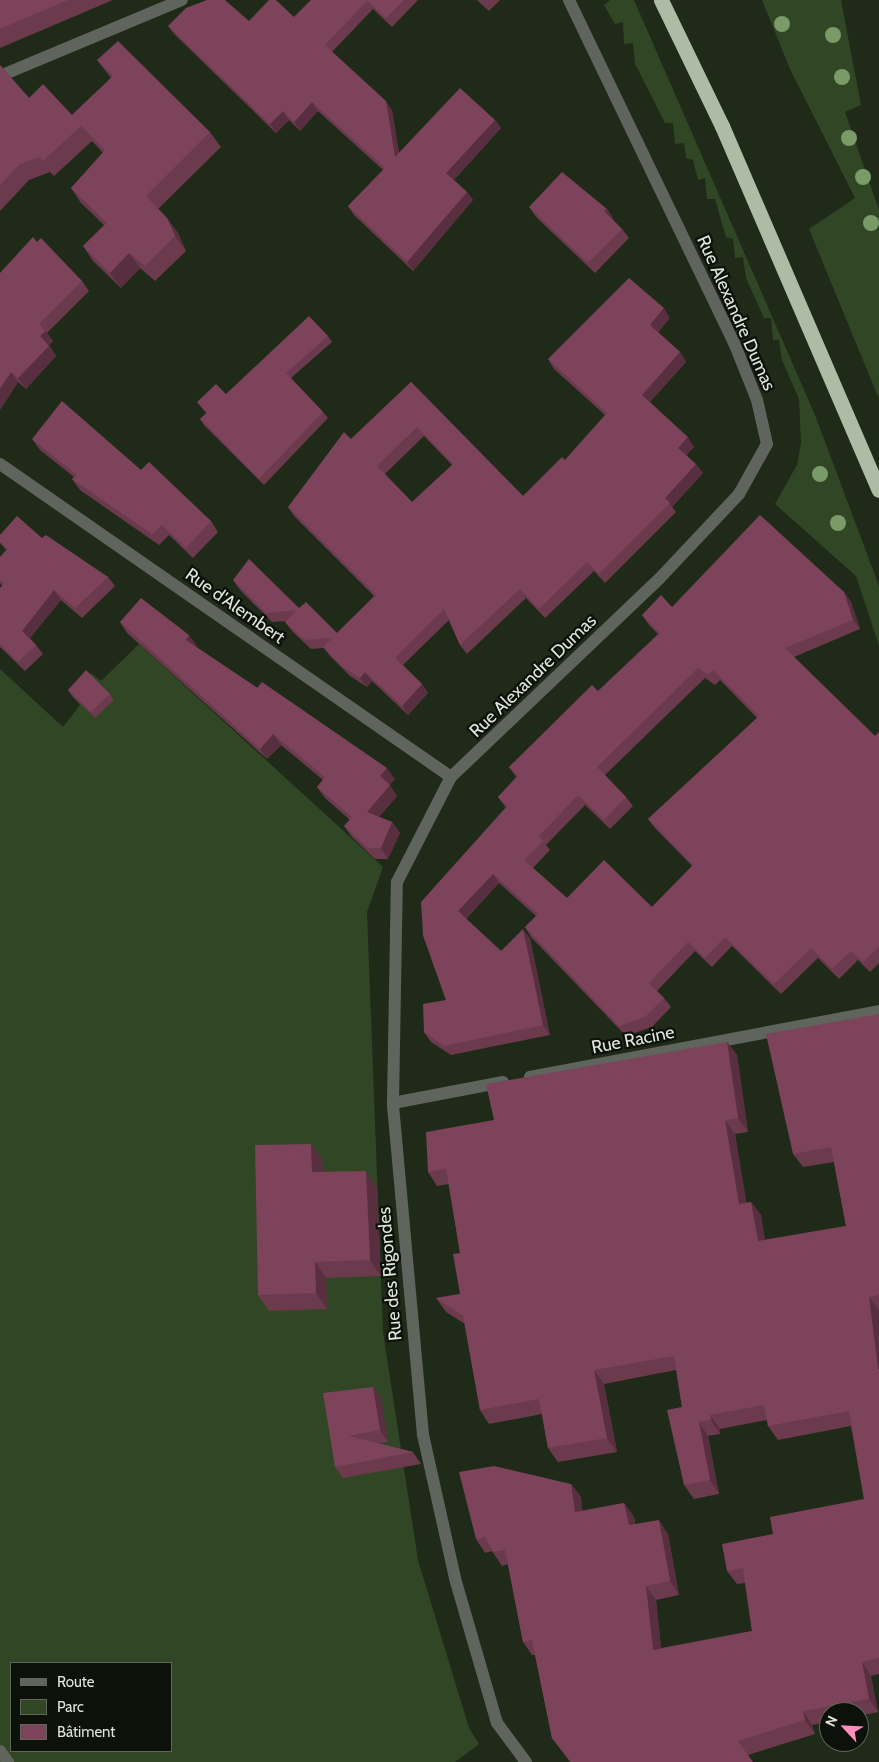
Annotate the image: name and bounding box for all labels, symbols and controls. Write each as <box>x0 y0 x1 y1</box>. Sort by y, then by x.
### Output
street label: Rue Alexandre Dumas <box>692 232 780 394</box>
street label: Rue d'Alembert <box>181 564 289 648</box>
street label: Rue Alexandre Dumas <box>465 610 601 742</box>
street label: Rue Racine <box>590 1021 676 1059</box>
street label: Rue des Rigondes <box>373 1206 407 1342</box>
legend <box>10 1662 172 1752</box>
text: Route <box>57 1673 95 1691</box>
text: Parc <box>57 1698 84 1716</box>
north arrow <box>819 1702 869 1752</box>
text: N <box>821 1713 842 1729</box>
text: Bâtiment <box>57 1723 115 1741</box>

